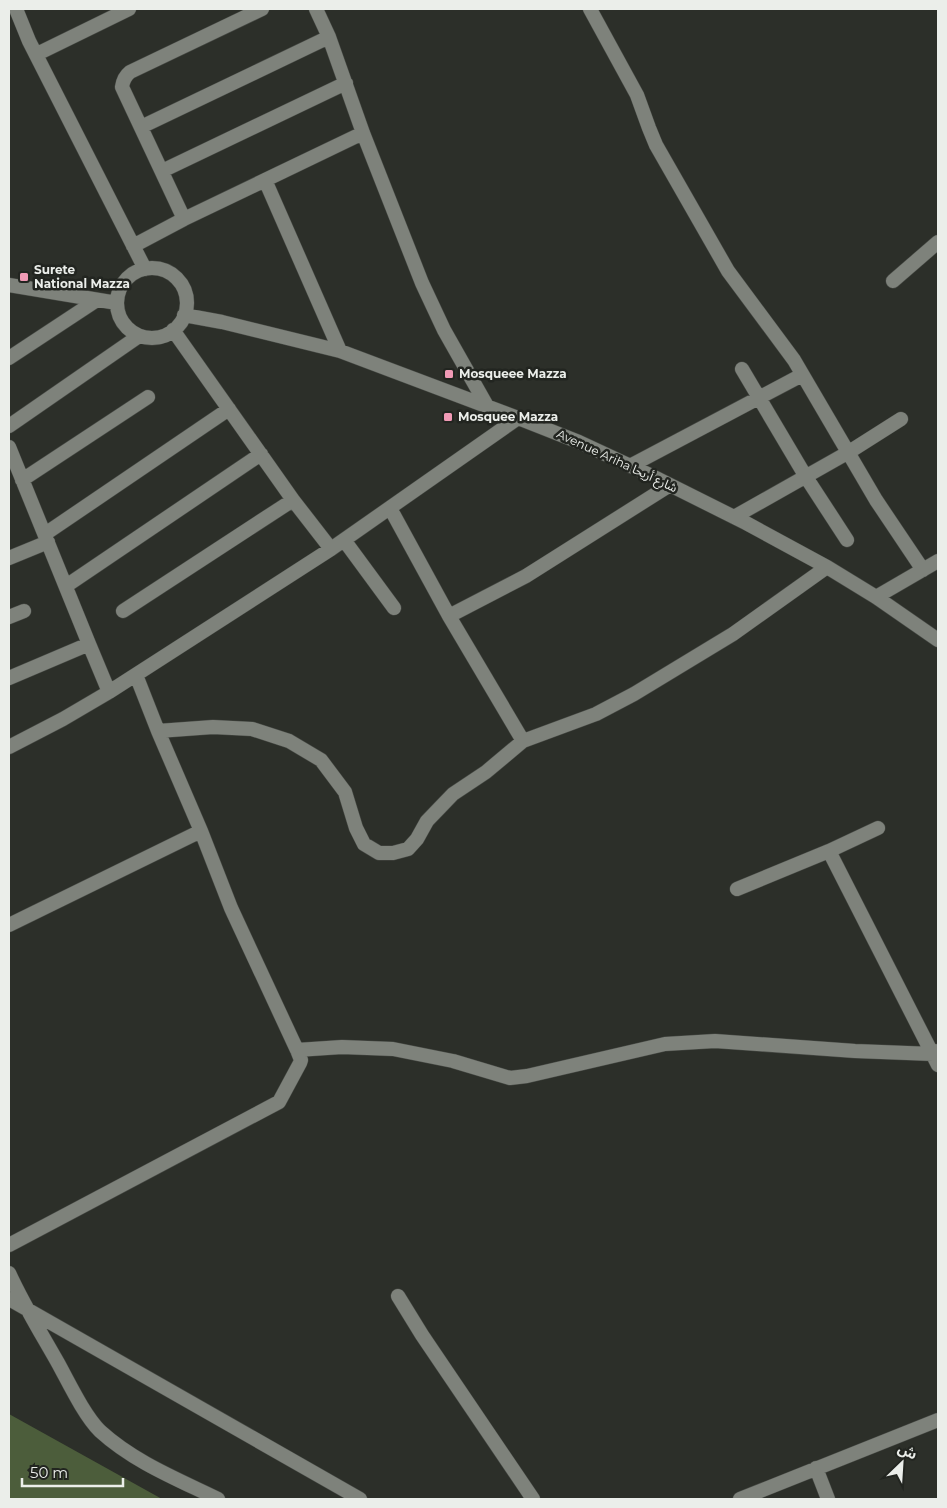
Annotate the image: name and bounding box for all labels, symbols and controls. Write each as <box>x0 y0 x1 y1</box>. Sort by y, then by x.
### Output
place label: Surete National Mazza <box>34 262 130 291</box>
marker: Surete National Mazza <box>18 271 30 283</box>
place label: Mosqueee Mazza <box>459 366 567 381</box>
marker: Mosqueee Mazza <box>443 368 455 380</box>
place label: Mosquee Mazza <box>458 409 558 424</box>
marker: Mosquee Mazza <box>442 411 454 423</box>
street label: Avenue Ariha شارع أريحا <box>554 426 680 497</box>
north arrow <box>877 1438 927 1488</box>
text: ش <box>895 1439 920 1463</box>
scale bar <box>22 1456 124 1488</box>
text: 50 m <box>30 1463 68 1482</box>

